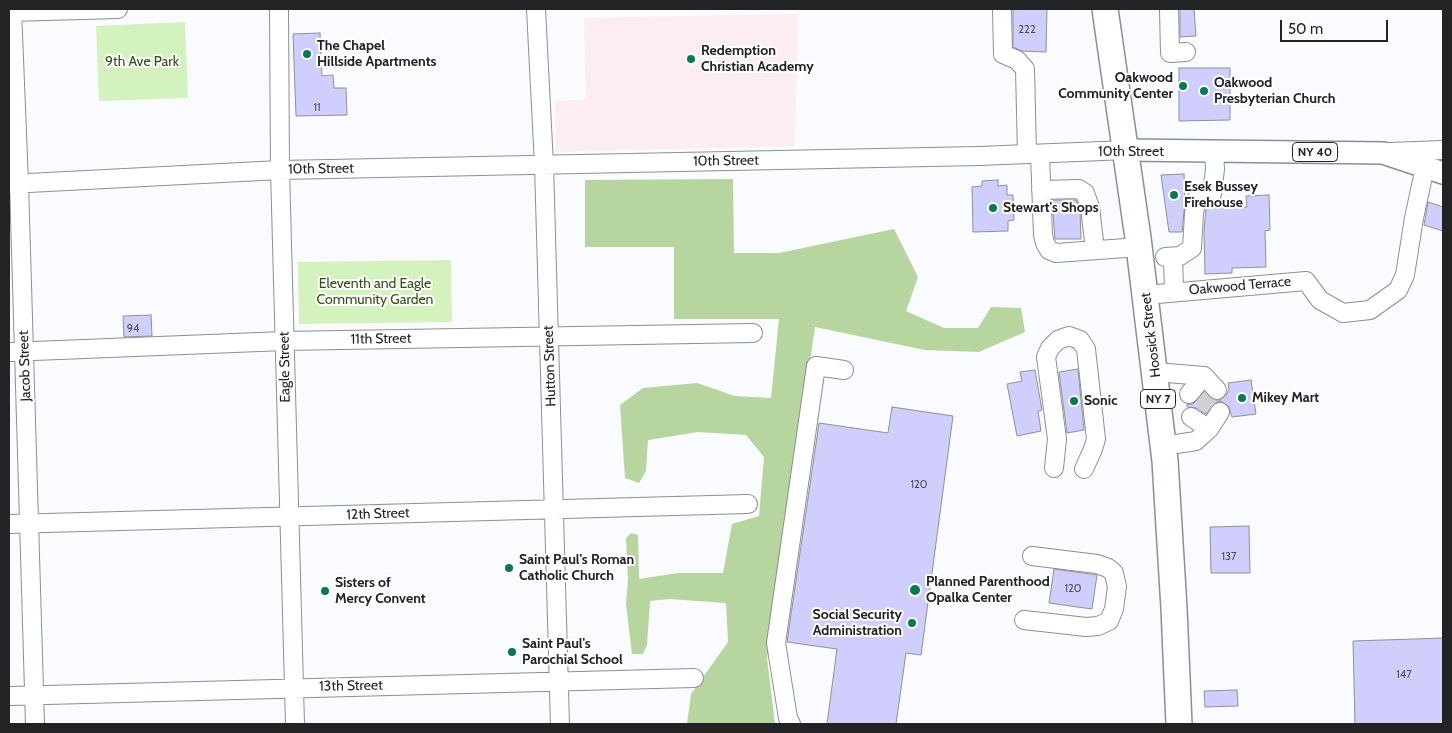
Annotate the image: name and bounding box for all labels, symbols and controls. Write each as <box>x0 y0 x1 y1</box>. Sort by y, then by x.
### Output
scale bar <box>1282 10 1390 42</box>
text: 50 m <box>1288 20 1323 38</box>
house number: 222 <box>1018 23 1036 37</box>
place label: The Chapel Hillside Apartments <box>317 38 436 70</box>
place label: Redemption Christian Academy <box>701 43 814 75</box>
marker: The Chapel Hillside Apartments <box>301 48 313 60</box>
marker: Redemption Christian Academy <box>685 53 697 65</box>
park label: 9th Ave Park <box>105 54 179 70</box>
place label: Oakwood Community Center <box>1058 70 1173 102</box>
place label: Oakwood Presbyterian Church <box>1214 75 1336 108</box>
marker: Oakwood Community Center <box>1177 80 1189 92</box>
marker: Oakwood Presbyterian Church <box>1198 85 1210 97</box>
house number: 11 <box>313 101 321 115</box>
road number: NY 40 <box>1292 142 1338 162</box>
street label: 10th Street <box>1098 144 1164 160</box>
street label: 10th Street <box>693 152 759 170</box>
street label: 10th Street <box>288 160 354 178</box>
place label: Esek Bussey Firehouse <box>1184 179 1258 212</box>
marker: Esek Bussey Firehouse <box>1168 189 1180 201</box>
place label: Stewart's Shops <box>1003 200 1099 216</box>
marker: Stewart's Shops <box>987 202 999 214</box>
street label: Oakwood Terrace <box>1188 273 1292 299</box>
park label: Eleventh and Eagle Community Garden <box>317 276 433 308</box>
street label: Hoosick Street <box>1137 291 1165 379</box>
house number: 94 <box>127 322 139 336</box>
street label: Hutton Street <box>540 325 560 407</box>
street label: Jacob Street <box>15 330 35 402</box>
street label: 11th Street <box>351 330 411 348</box>
street label: Eagle Street <box>276 331 294 403</box>
road number: NY 7 <box>1140 389 1176 408</box>
place label: Mikey Mart <box>1252 390 1319 406</box>
marker: Mikey Mart <box>1236 392 1248 404</box>
place label: Sonic <box>1084 393 1118 409</box>
marker: Sonic <box>1068 395 1080 407</box>
house number: 120 <box>910 478 928 492</box>
street label: 12th Street <box>346 504 410 524</box>
house number: 137 <box>1221 550 1237 564</box>
place label: Saint Paul's Roman Catholic Church <box>519 552 634 584</box>
marker: Saint Paul's Roman Catholic Church <box>503 562 515 574</box>
place label: Planned Parenthood Opalka Center <box>926 574 1050 606</box>
place label: Sisters of Mercy Convent <box>335 575 426 608</box>
house number: 120 <box>1064 582 1082 596</box>
marker: Planned Parenthood Opalka Center <box>908 583 922 597</box>
marker: Sisters of Mercy Convent <box>319 585 331 597</box>
place label: Social Security Administration <box>813 607 902 640</box>
marker: Social Security Administration <box>906 617 918 629</box>
place label: Saint Paul's Parochial School <box>522 636 623 669</box>
marker: Saint Paul's Parochial School <box>506 646 518 658</box>
house number: 147 <box>1396 668 1412 682</box>
street label: 13th Street <box>319 677 383 695</box>

